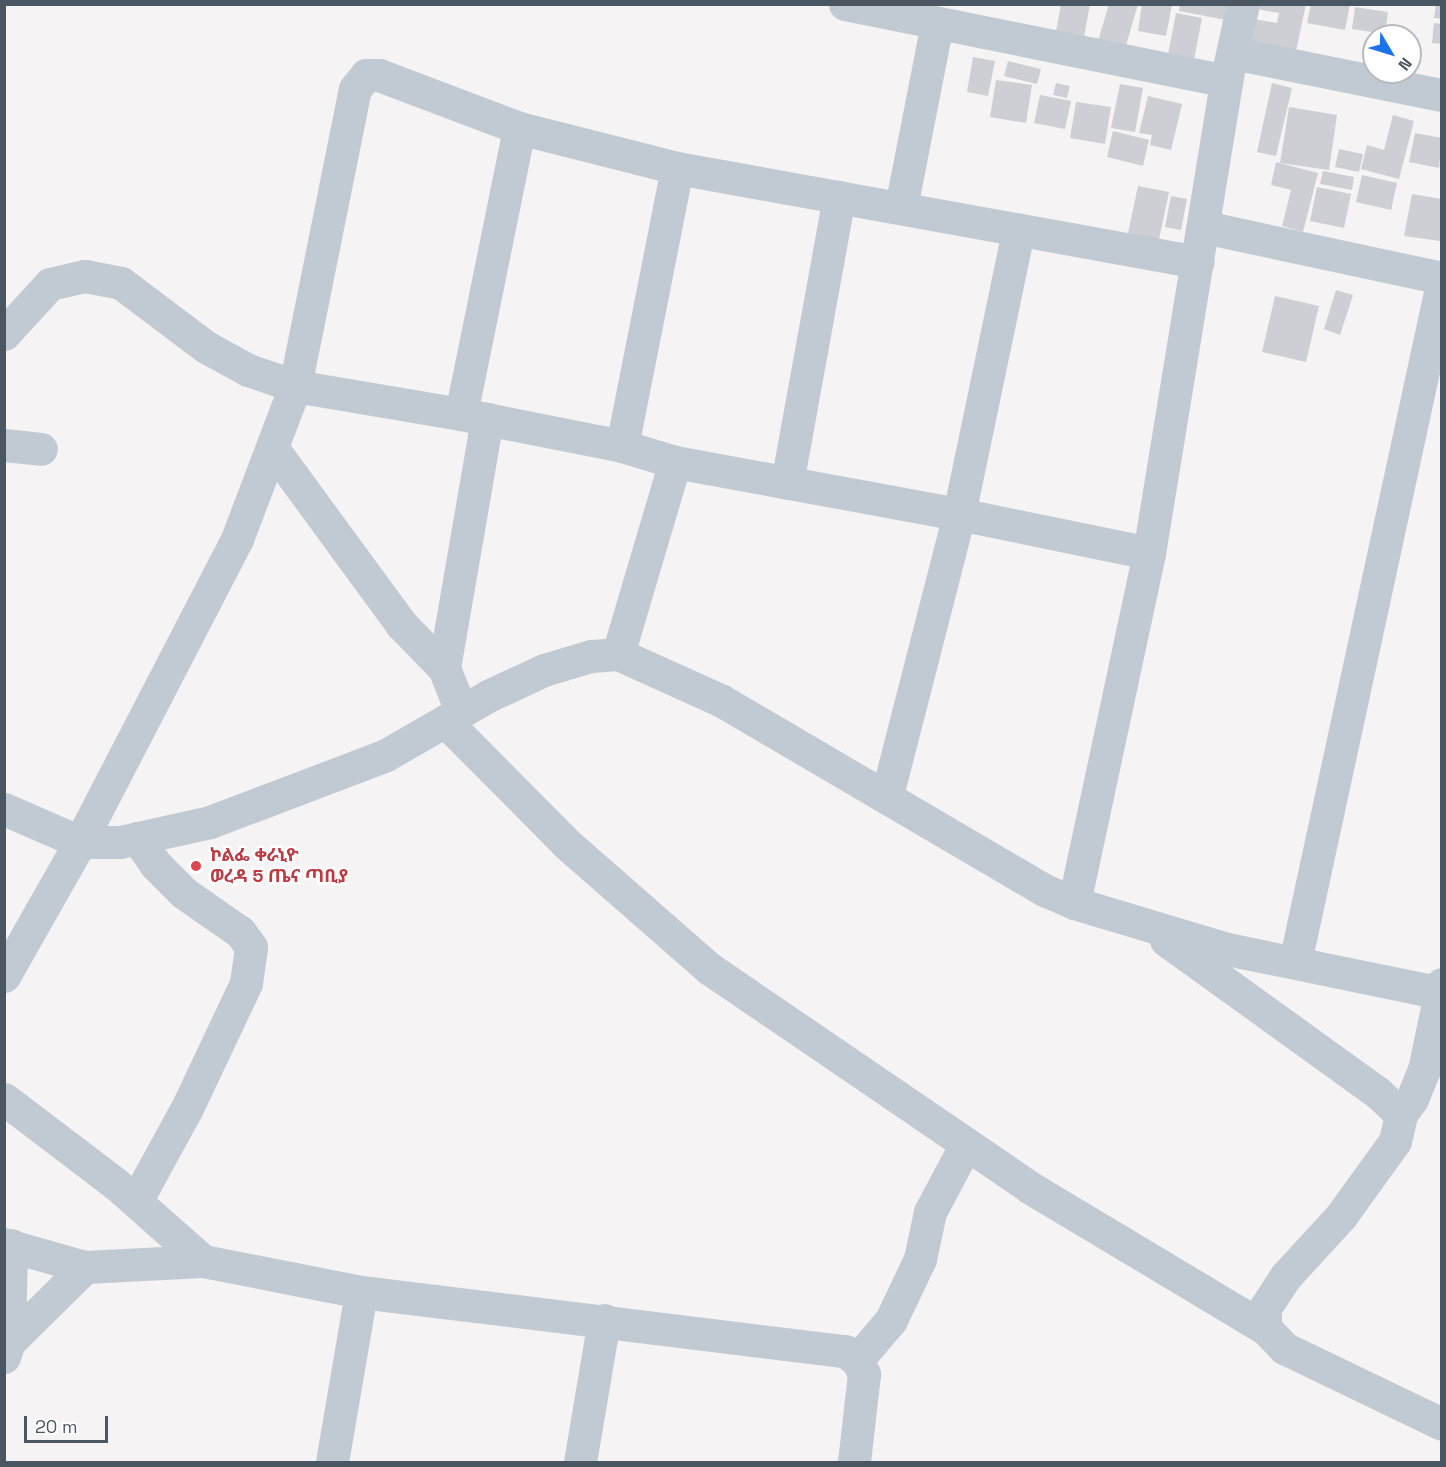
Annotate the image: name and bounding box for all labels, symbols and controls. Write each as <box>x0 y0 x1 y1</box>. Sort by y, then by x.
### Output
north arrow <box>1362 24 1422 84</box>
text: N <box>1393 53 1417 75</box>
place label: ኮልፌ ቀራኒዮ ወረዳ 5 ጤና ጣቢያ <box>210 845 348 888</box>
marker: ኮልፌ ቀራኒዮ ወረዳ 5 ጤና ጣቢያ <box>187 857 205 875</box>
scale bar <box>27 1404 111 1442</box>
text: 20 m <box>35 1415 78 1438</box>

